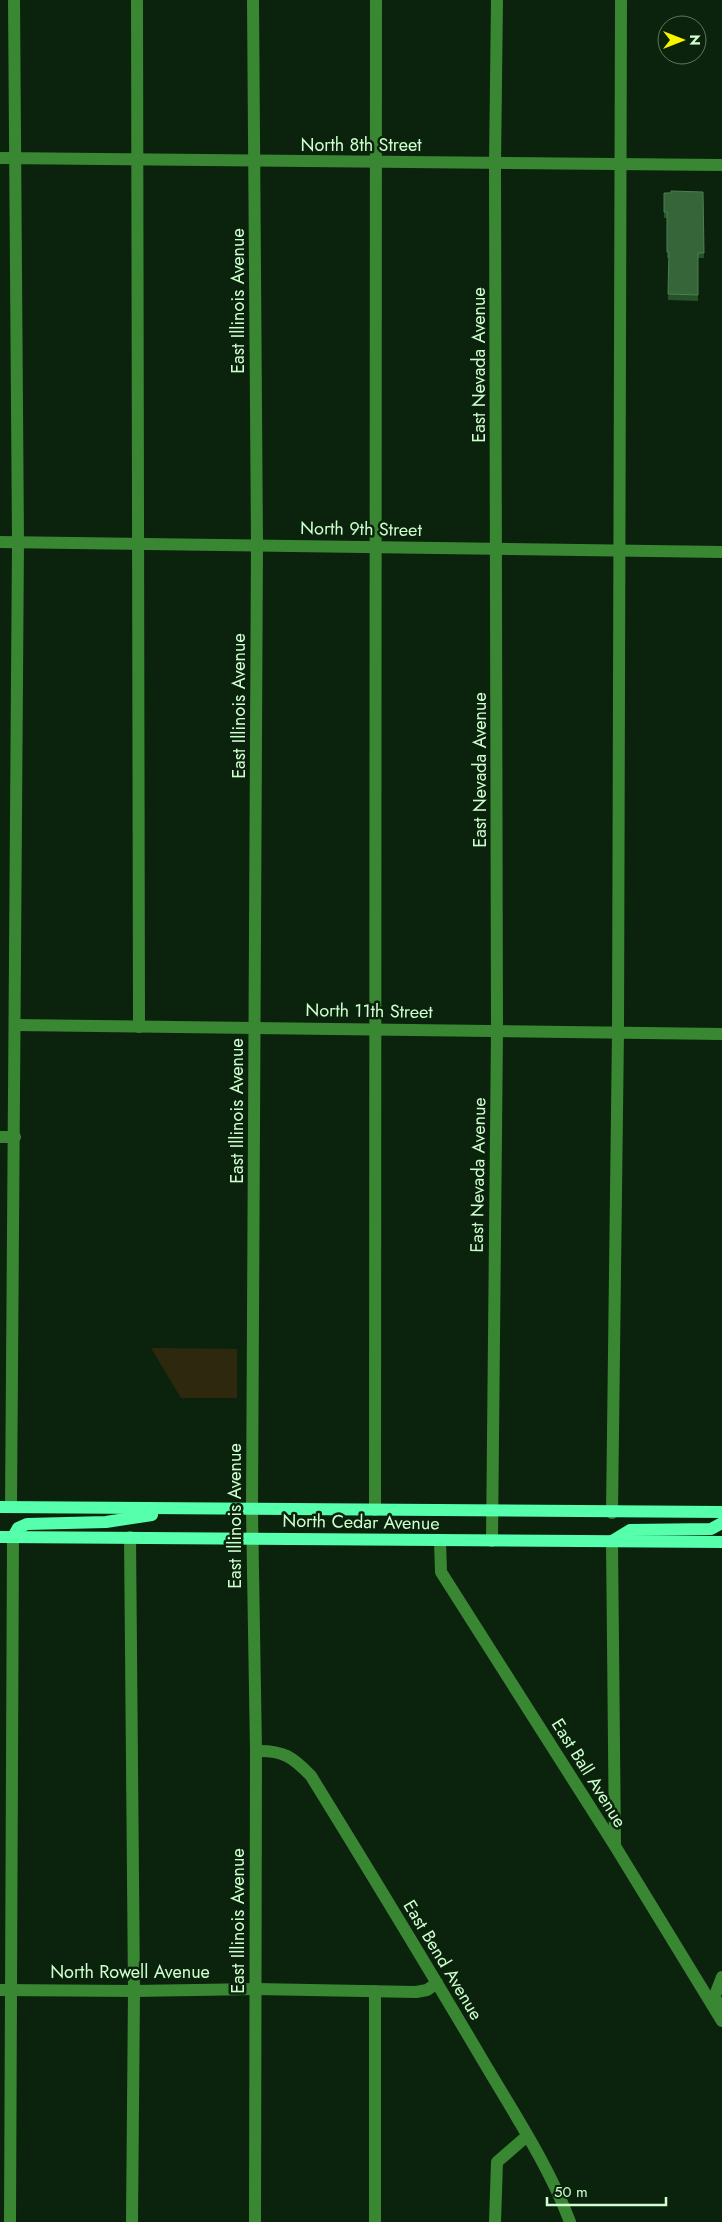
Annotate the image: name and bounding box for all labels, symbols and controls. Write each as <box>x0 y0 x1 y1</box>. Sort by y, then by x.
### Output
north arrow <box>657 15 707 65</box>
text: N <box>685 34 705 46</box>
street label: North 8th Street <box>300 132 422 158</box>
street label: East Illinois Avenue <box>225 228 251 374</box>
street label: East Nevada Avenue <box>466 287 492 443</box>
street label: North 9th Street <box>300 515 423 543</box>
street label: East Illinois Avenue <box>226 633 252 779</box>
street label: East Nevada Avenue <box>467 692 493 848</box>
street label: North 11th Street <box>305 997 434 1025</box>
street label: East Illinois Avenue <box>224 1038 250 1184</box>
street label: East Nevada Avenue <box>464 1097 492 1253</box>
street label: East Illinois Avenue <box>222 1443 248 1589</box>
street label: North Cedar Avenue <box>282 1508 440 1536</box>
street label: East Ball Avenue <box>545 1714 633 1832</box>
street label: East Illinois Avenue <box>225 1848 251 1994</box>
street label: East Bend Avenue <box>397 1895 489 2025</box>
street label: North Rowell Avenue <box>50 1959 210 1985</box>
scale bar <box>547 2174 666 2206</box>
text: 50 m <box>554 2181 588 2203</box>

